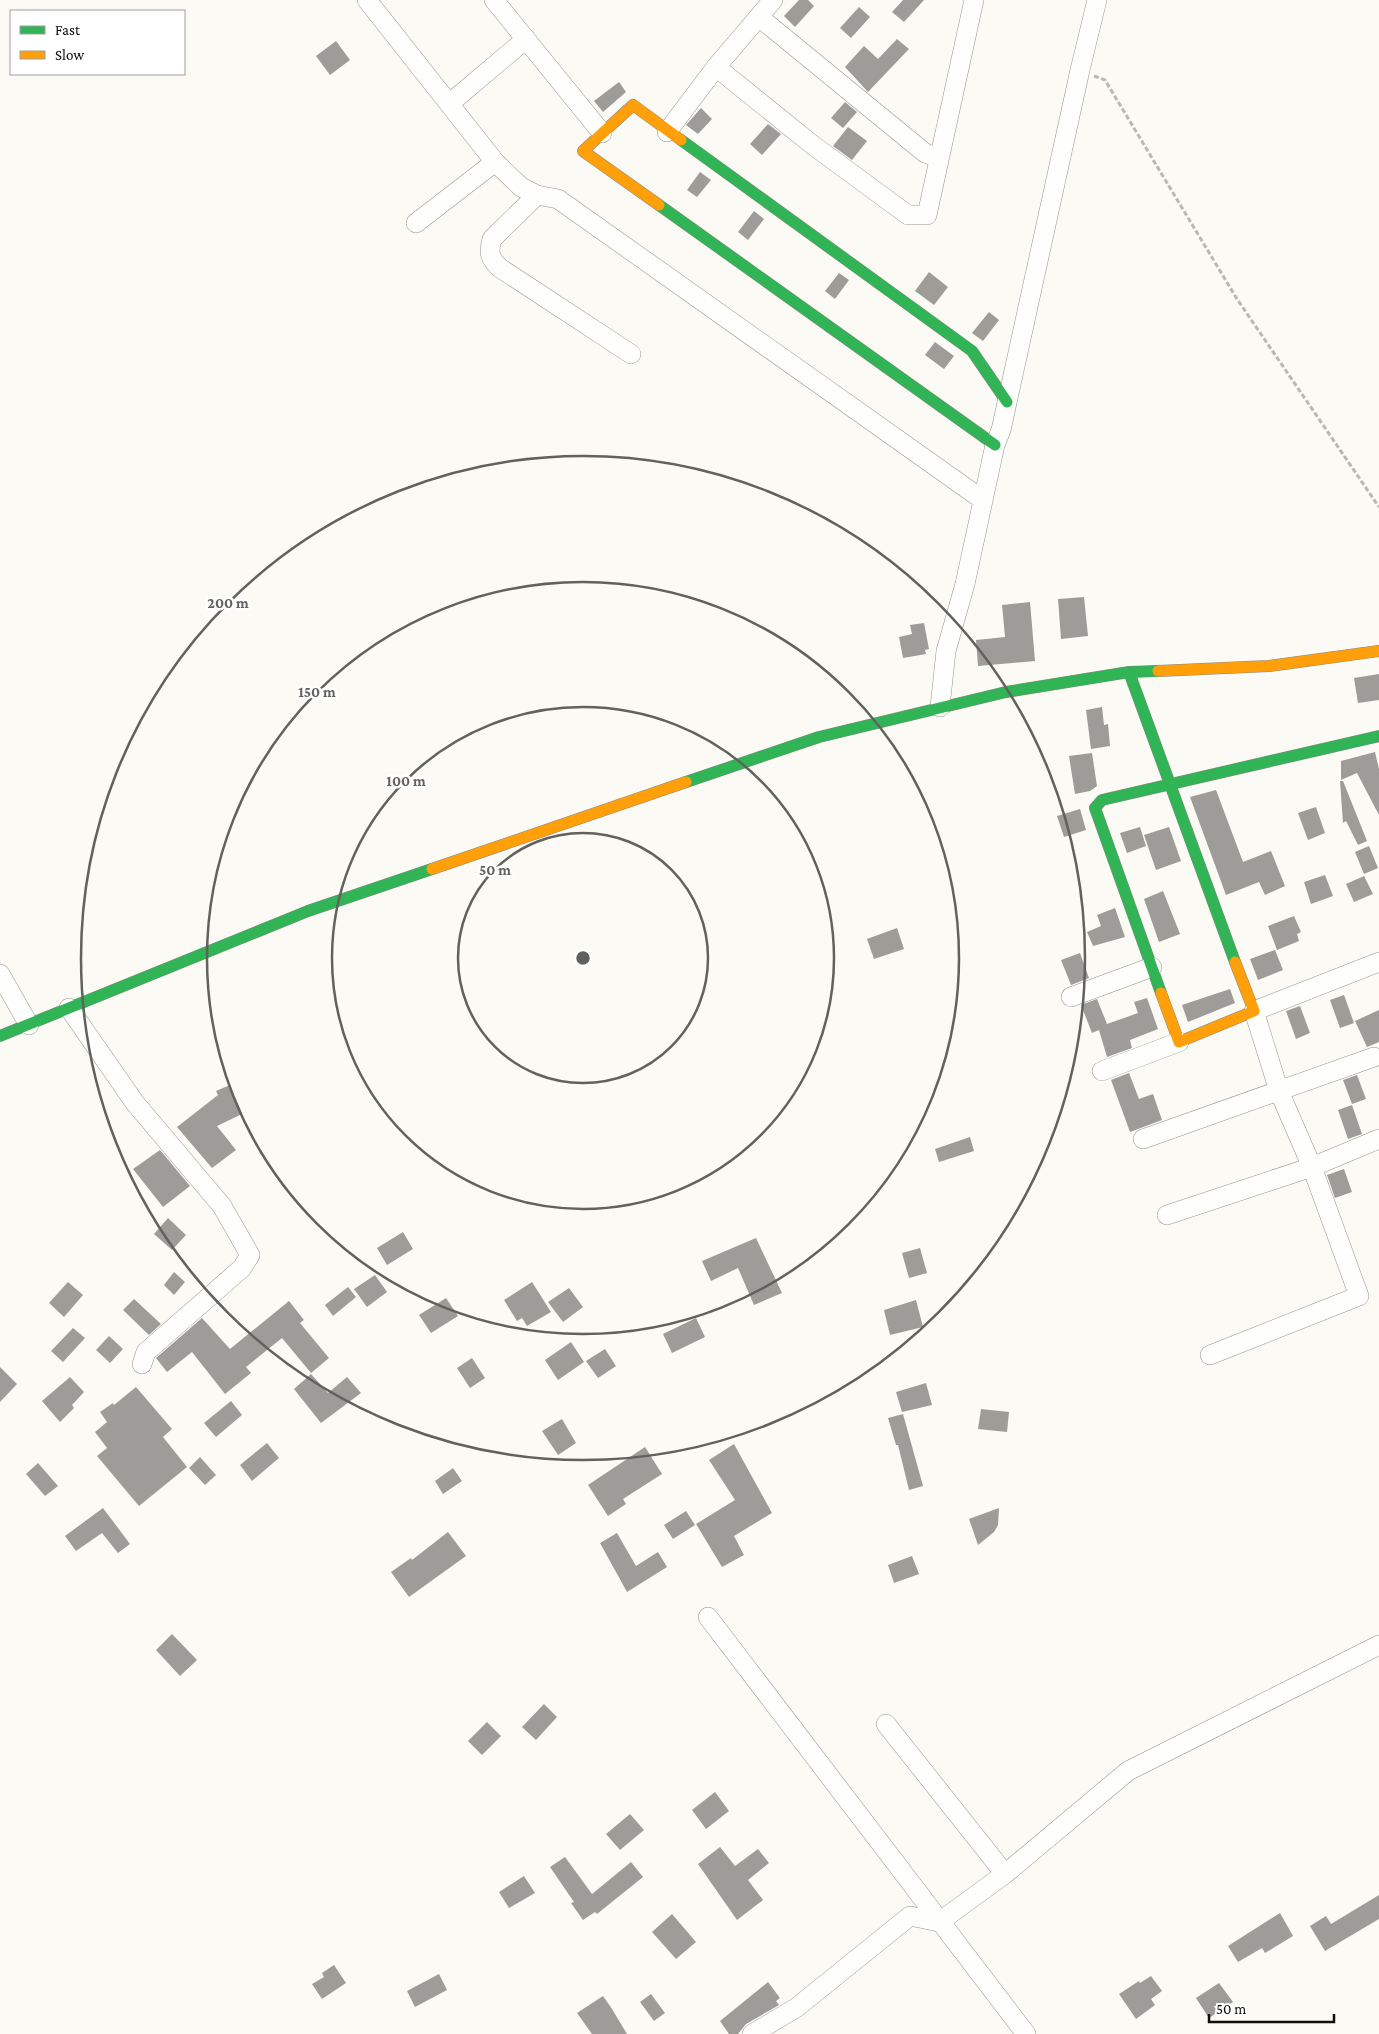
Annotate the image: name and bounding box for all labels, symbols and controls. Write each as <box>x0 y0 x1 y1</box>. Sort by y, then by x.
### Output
legend <box>10 10 185 75</box>
text: Fast <box>55 22 81 38</box>
text: Slow <box>55 47 85 63</box>
text: 200 m <box>207 595 249 611</box>
text: 150 m <box>298 684 336 700</box>
text: 100 m <box>386 773 426 789</box>
text: 50 m <box>479 862 511 878</box>
centre of rings <box>574 949 592 967</box>
scale bar <box>1209 1992 1334 2024</box>
text: 50 m <box>1216 2001 1246 2017</box>

